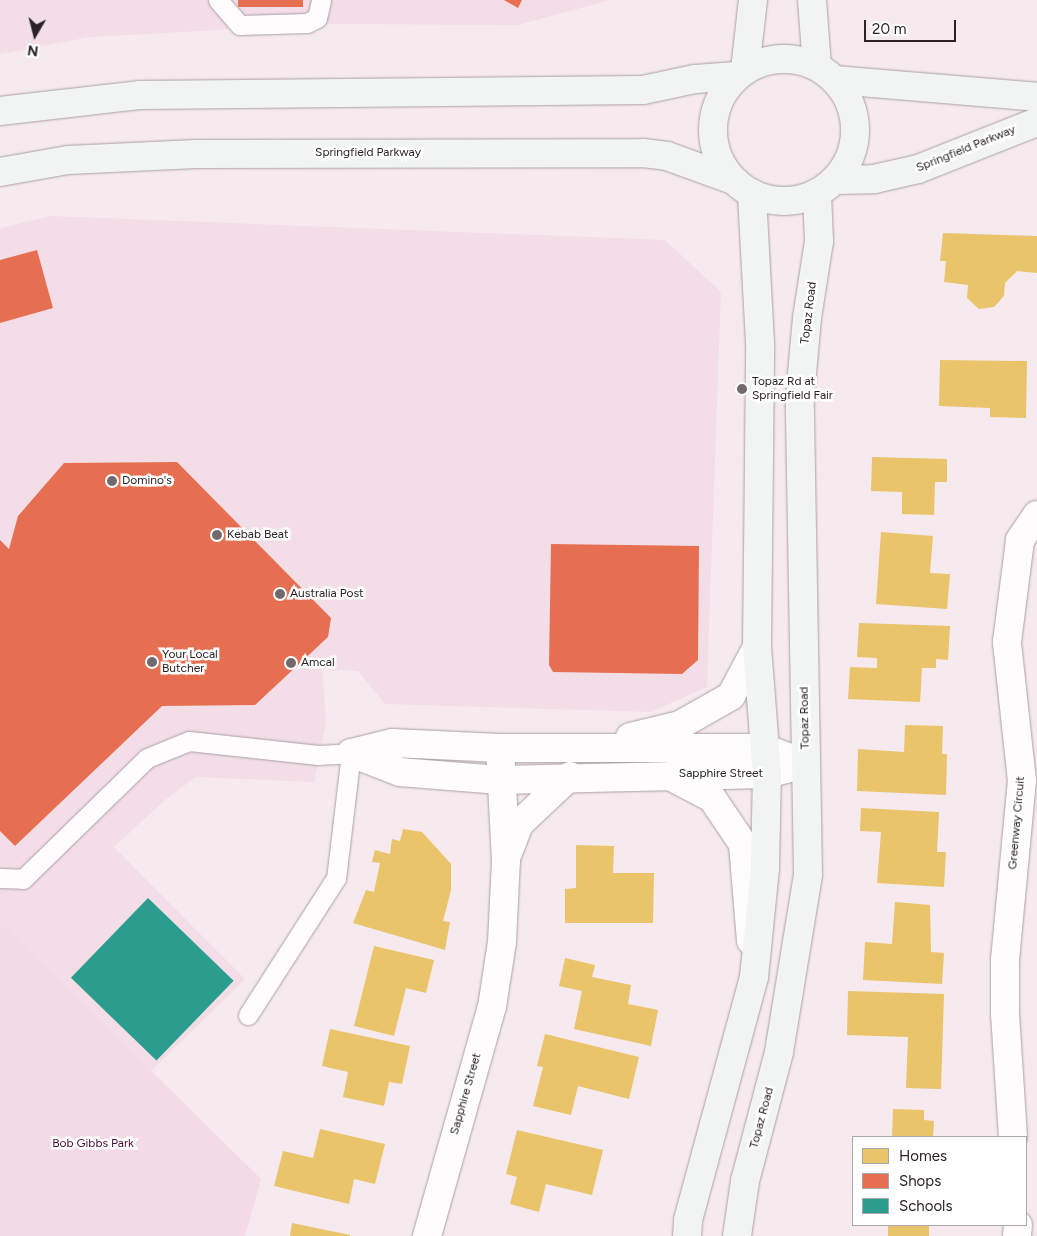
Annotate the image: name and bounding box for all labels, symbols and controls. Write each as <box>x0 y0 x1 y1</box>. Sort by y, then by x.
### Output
north arrow <box>10 10 60 60</box>
scale bar <box>867 10 960 42</box>
text: 20 m <box>872 20 906 38</box>
text: N <box>26 41 39 60</box>
street label: Springfield Parkway <box>914 122 1018 176</box>
street label: Springfield Parkway <box>315 146 421 160</box>
street label: Topaz Road <box>798 281 820 345</box>
place label: Topaz Rd at Springfield Fair <box>752 375 833 403</box>
marker: Topaz Rd at Springfield Fair <box>736 383 748 395</box>
place label: Domino's <box>122 474 172 488</box>
marker: Domino's <box>106 475 118 487</box>
place label: Kebab Beat <box>227 528 288 542</box>
marker: Kebab Beat <box>211 529 223 541</box>
place label: Australia Post <box>290 587 364 601</box>
marker: Australia Post <box>274 588 286 600</box>
place label: Your Local Butcher <box>162 648 218 676</box>
marker: Your Local Butcher <box>146 656 158 668</box>
place label: Amcal <box>301 656 335 670</box>
marker: Amcal <box>285 657 297 669</box>
street label: Topaz Road <box>797 687 813 749</box>
street label: Sapphire Street <box>679 767 763 781</box>
street label: Greenway Circuit <box>1006 776 1028 870</box>
street label: Sapphire Street <box>447 1051 485 1137</box>
street label: Topaz Road <box>747 1086 777 1150</box>
legend <box>852 1136 1027 1226</box>
park label: Bob Gibbs Park <box>52 1137 134 1151</box>
text: Homes <box>899 1147 947 1165</box>
text: Shops <box>899 1172 941 1190</box>
text: Schools <box>899 1197 952 1215</box>

